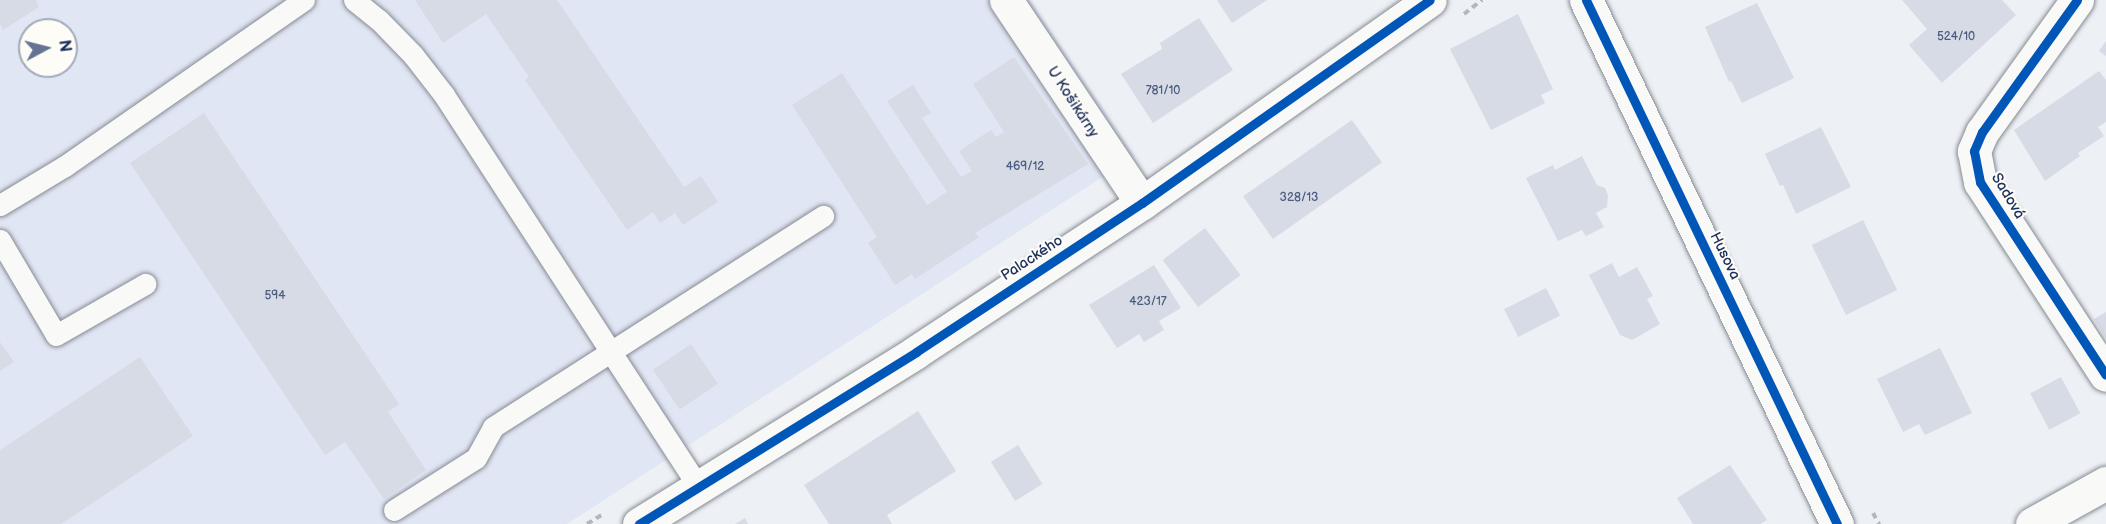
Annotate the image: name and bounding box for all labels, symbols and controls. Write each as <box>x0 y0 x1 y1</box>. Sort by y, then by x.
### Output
north arrow <box>18 18 78 78</box>
house number: 524/10 <box>1937 30 1975 44</box>
text: N <box>54 39 75 53</box>
street label: U Košikárny <box>1043 63 1103 141</box>
house number: 781/10 <box>1146 84 1180 98</box>
house number: 469/12 <box>1006 160 1044 174</box>
street label: Sadová <box>1987 170 2029 222</box>
house number: 328/13 <box>1280 191 1318 205</box>
street label: Husova <box>1706 229 1744 283</box>
street label: Palackého <box>998 231 1066 285</box>
house number: 594 <box>264 289 286 303</box>
house number: 423/17 <box>1129 295 1167 309</box>

